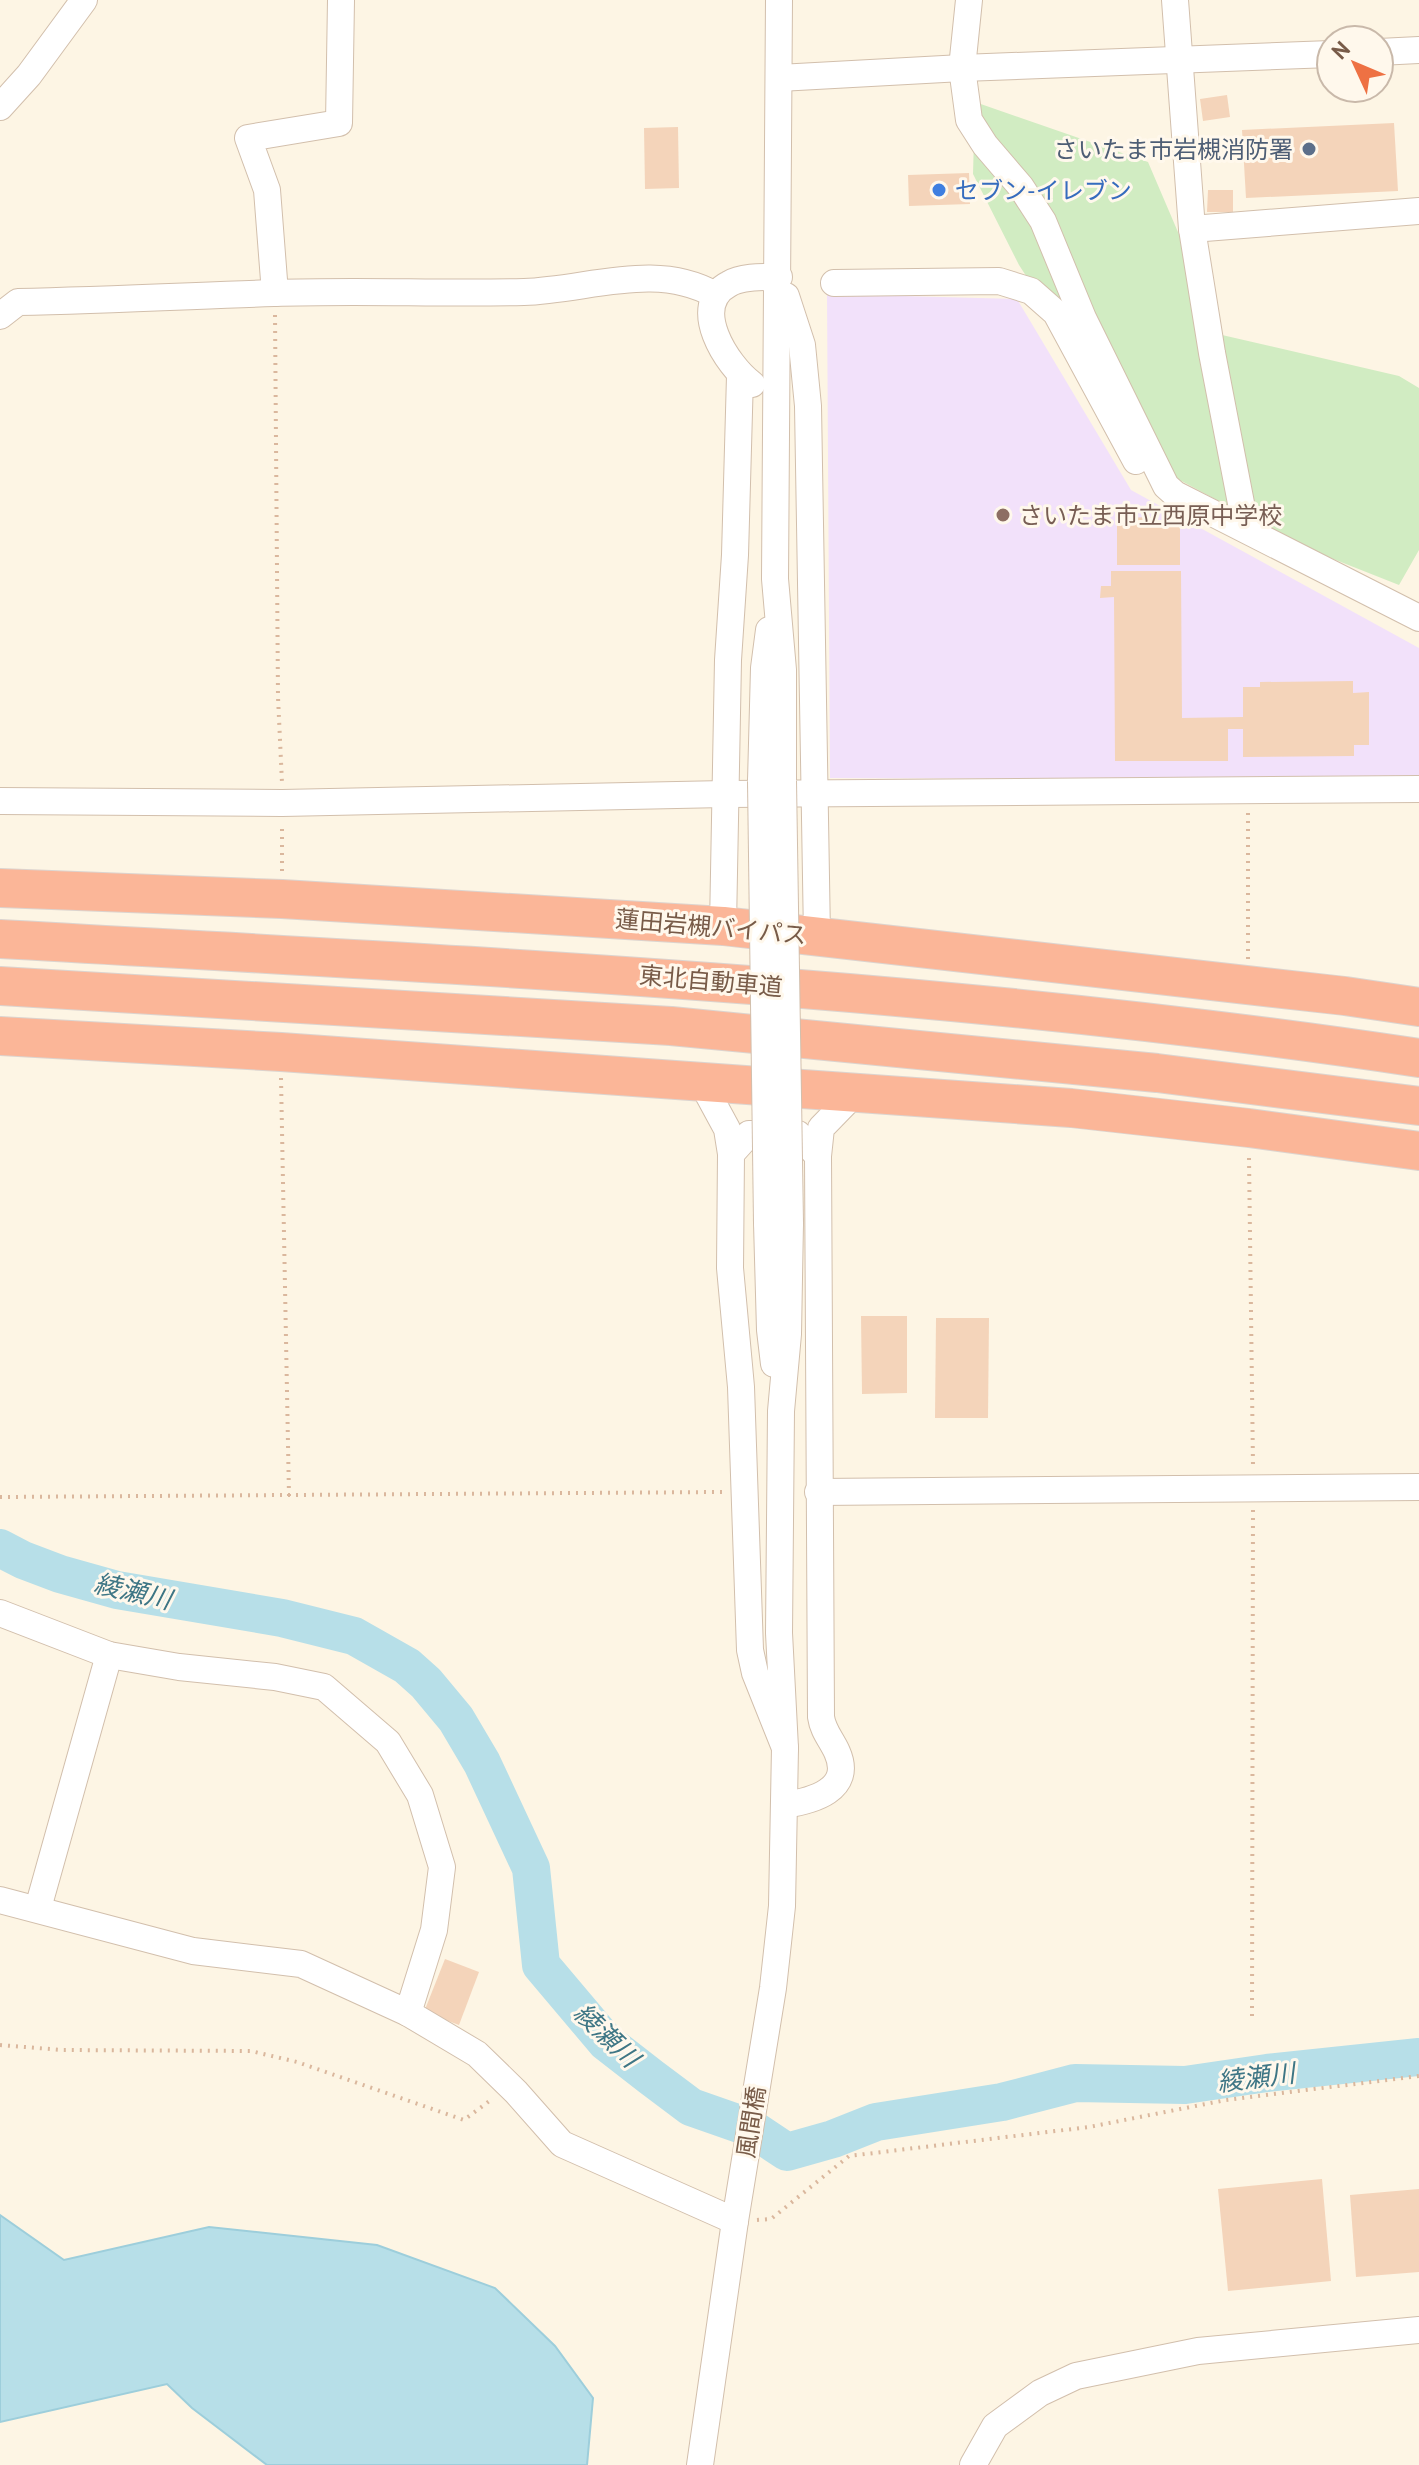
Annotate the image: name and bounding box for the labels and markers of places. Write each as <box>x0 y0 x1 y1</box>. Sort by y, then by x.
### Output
place label: さいたま市岩槻消防署 <box>1054 134 1293 165</box>
marker: さいたま市岩槻消防署 <box>1300 140 1318 158</box>
place label: セブン-イレブン <box>955 175 1132 206</box>
marker: セブン-イレブン <box>930 181 948 199</box>
place label: さいたま市立西原中学校 <box>1019 500 1282 531</box>
marker: さいたま市立西原中学校 <box>994 506 1012 524</box>

